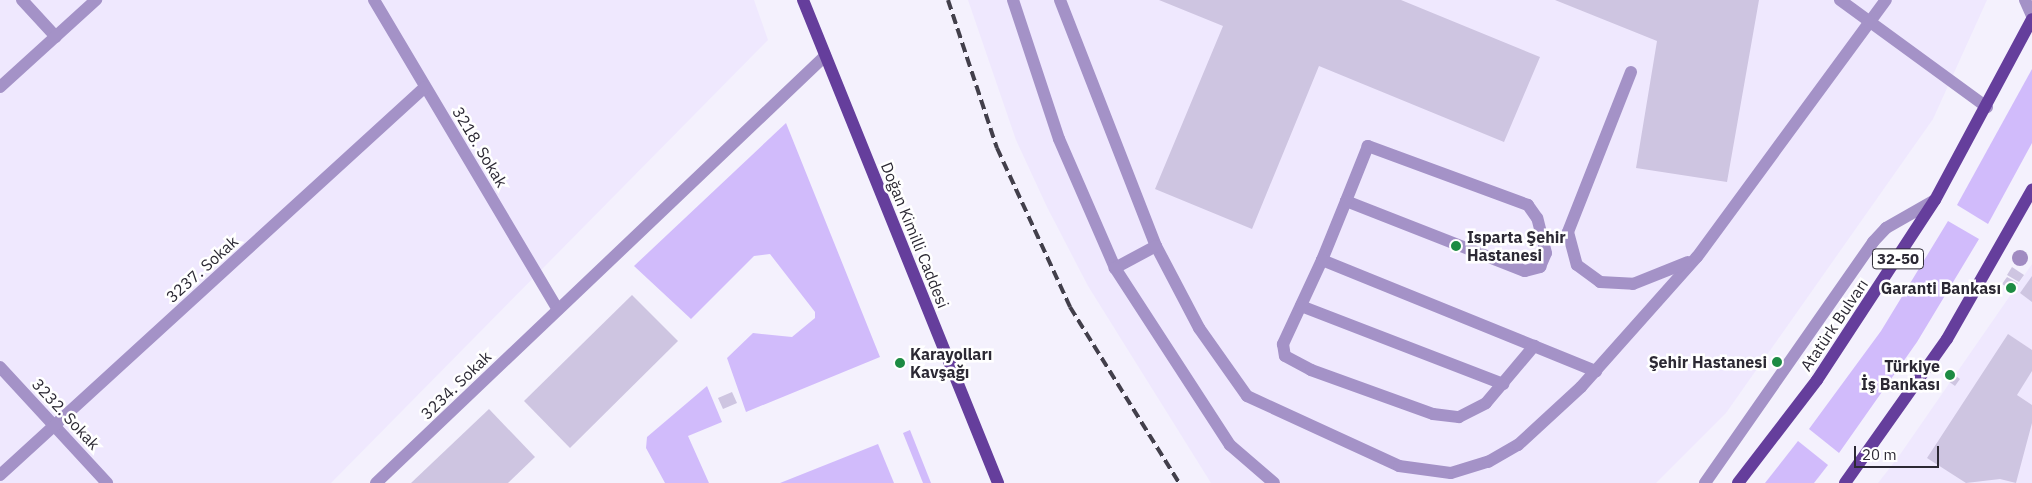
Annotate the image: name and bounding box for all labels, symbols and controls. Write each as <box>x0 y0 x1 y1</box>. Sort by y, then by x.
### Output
street label: 3218. Sokak <box>449 103 511 191</box>
street label: Doğan Kimilli Caddesi <box>877 159 953 311</box>
place label: Isparta Şehir Hastanesi <box>1467 227 1566 265</box>
street label: 3237. Sokak <box>162 232 242 306</box>
marker: Isparta Şehir Hastanesi <box>1449 239 1463 253</box>
road number: 32-50 <box>1872 246 1924 272</box>
street label: Atatürk Bulvarı <box>1796 275 1872 375</box>
place label: Garanti Bankası <box>1881 278 2001 298</box>
marker: Garanti Bankası <box>2005 282 2017 294</box>
place label: Karayolları Kavşağı <box>910 344 992 382</box>
street label: 3234. Sokak <box>417 347 495 423</box>
place label: Şehir Hastanesi <box>1649 352 1767 372</box>
marker: Şehir Hastanesi <box>1771 356 1783 368</box>
place label: Türkiye İş Bankası <box>1861 356 1940 394</box>
marker: Karayolları Kavşağı <box>894 357 906 369</box>
marker: Türkiye İş Bankası <box>1944 369 1956 381</box>
street label: 3232. Sokak <box>28 375 104 453</box>
scale bar <box>1857 436 1942 468</box>
text: 20 m <box>1862 445 1897 464</box>

